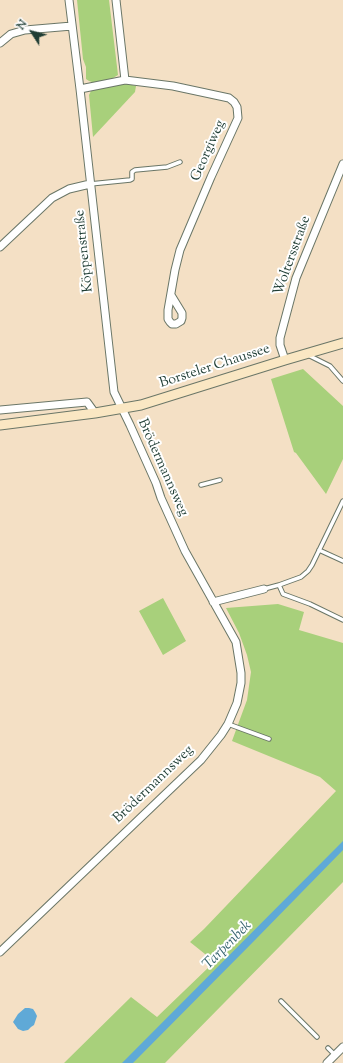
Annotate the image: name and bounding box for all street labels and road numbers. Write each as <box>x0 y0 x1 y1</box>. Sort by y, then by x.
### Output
street label: Georgiweg <box>188 118 230 184</box>
street label: Köppenstraße <box>72 209 98 293</box>
street label: Woltersstraße <box>271 214 315 298</box>
street label: Borsteler Chaussee <box>158 341 272 393</box>
street label: Brödermannsweg <box>133 417 191 519</box>
street label: Brödermannsweg <box>110 743 198 827</box>

